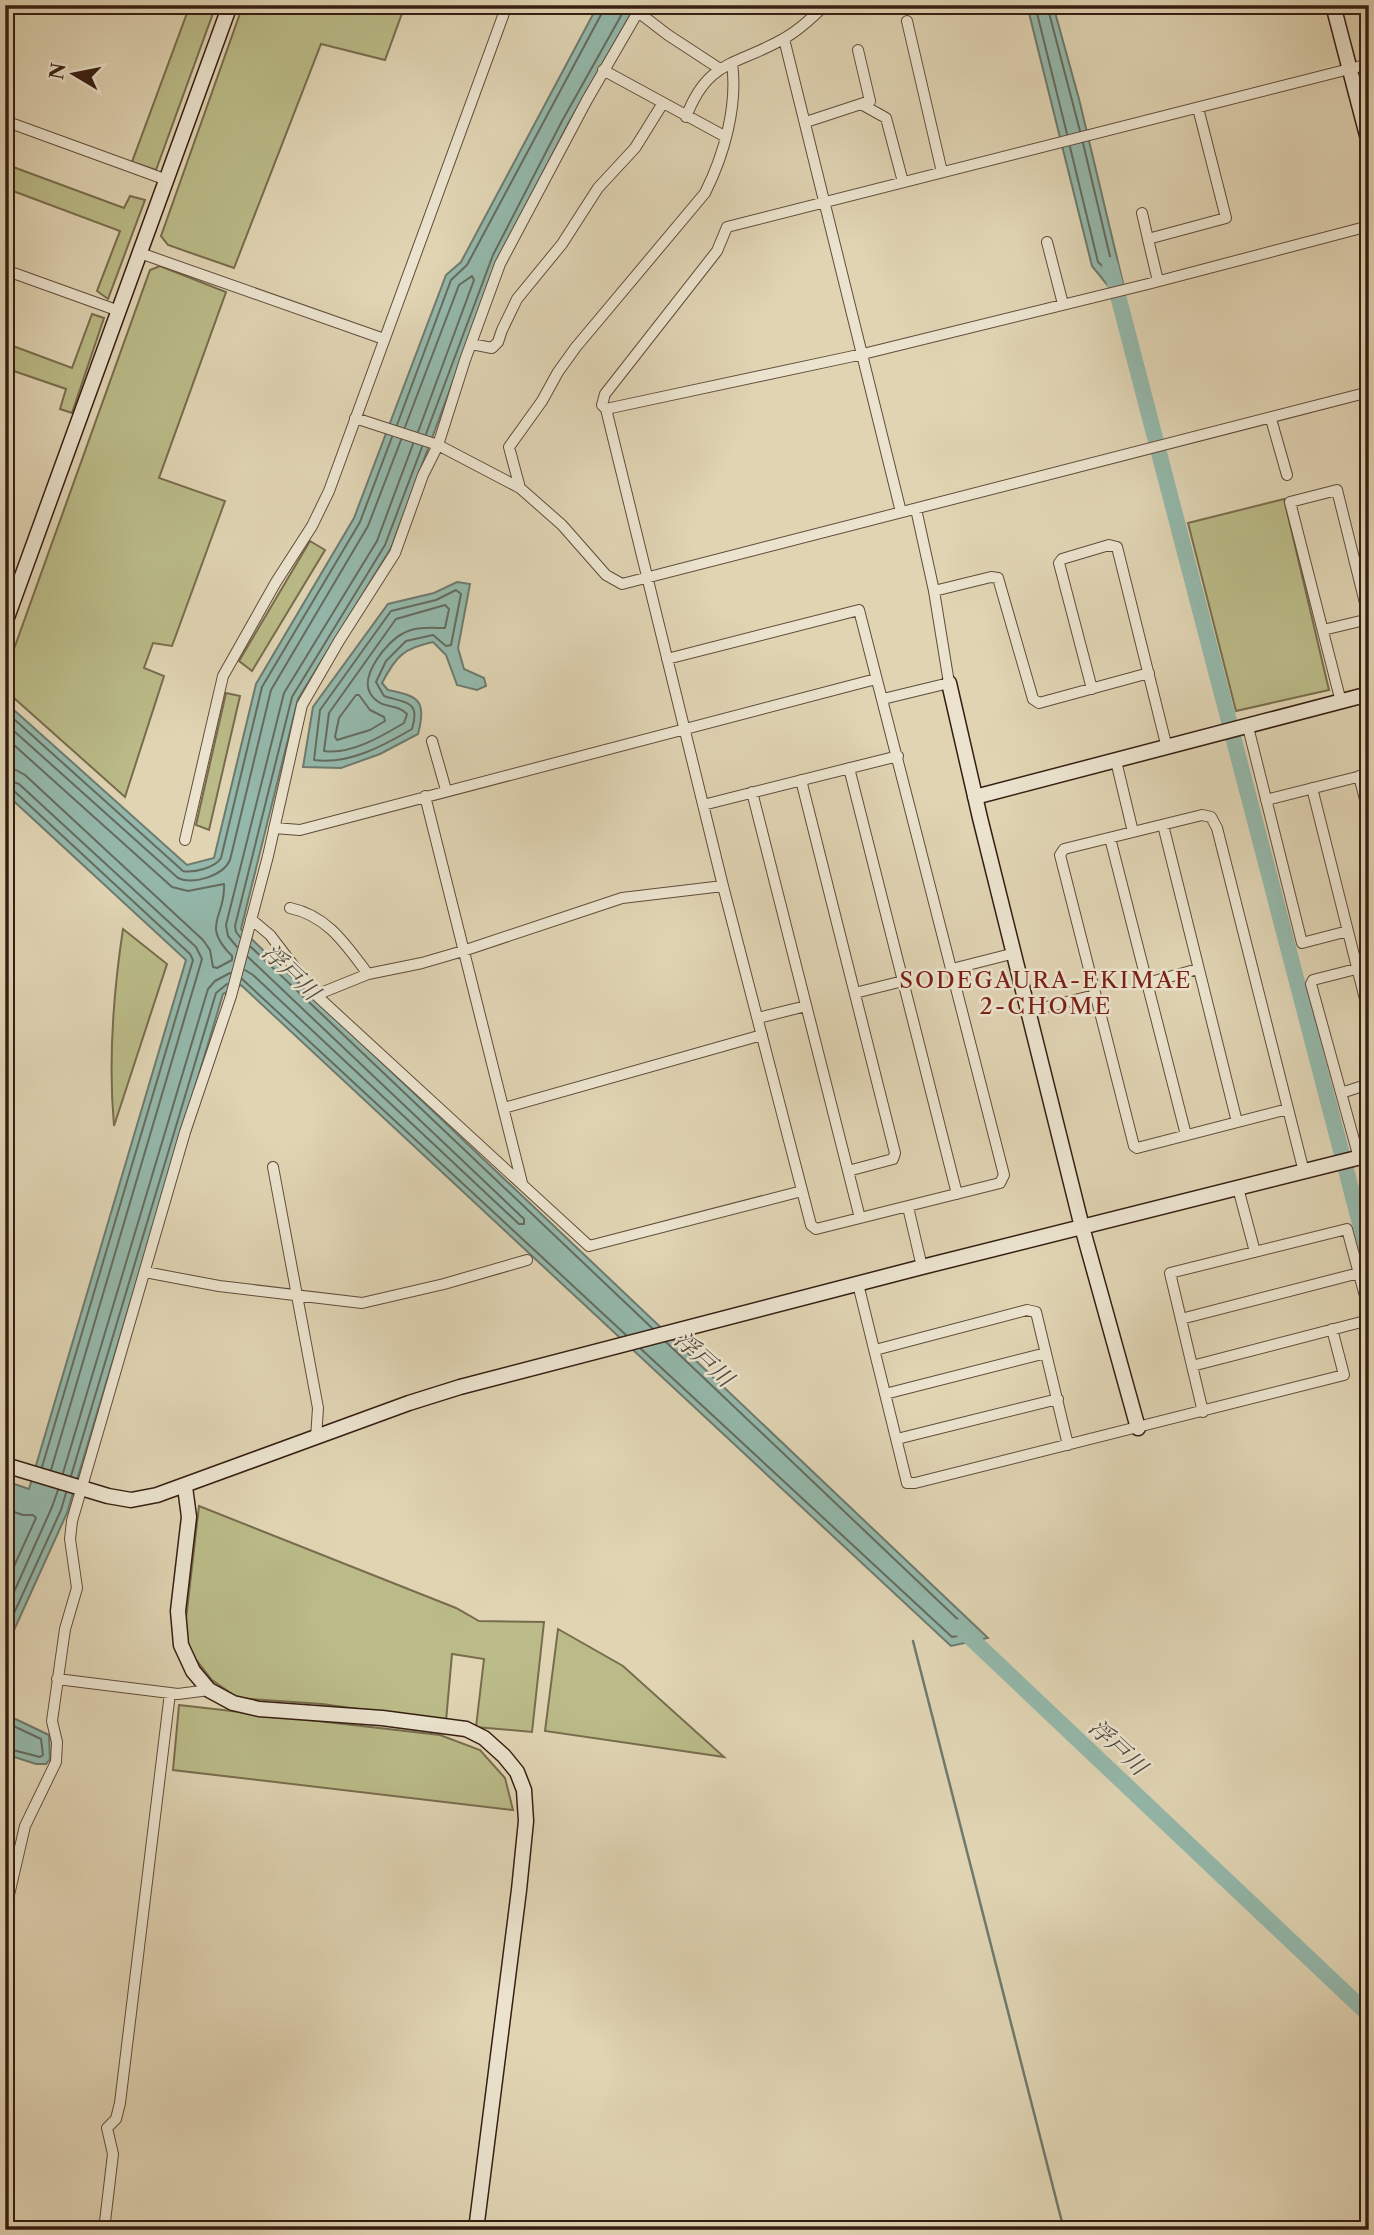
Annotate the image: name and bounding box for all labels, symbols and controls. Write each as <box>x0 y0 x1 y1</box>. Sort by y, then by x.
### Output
north arrow <box>38 38 108 108</box>
text: N <box>45 61 71 81</box>
water label: 浮戸川 <box>256 938 328 1008</box>
district label: SODEGAURA-EKIMAE 2-CHOME <box>899 966 1193 1020</box>
water label: 浮戸川 <box>669 1326 741 1394</box>
water label: 浮戸川 <box>1083 1713 1155 1783</box>

